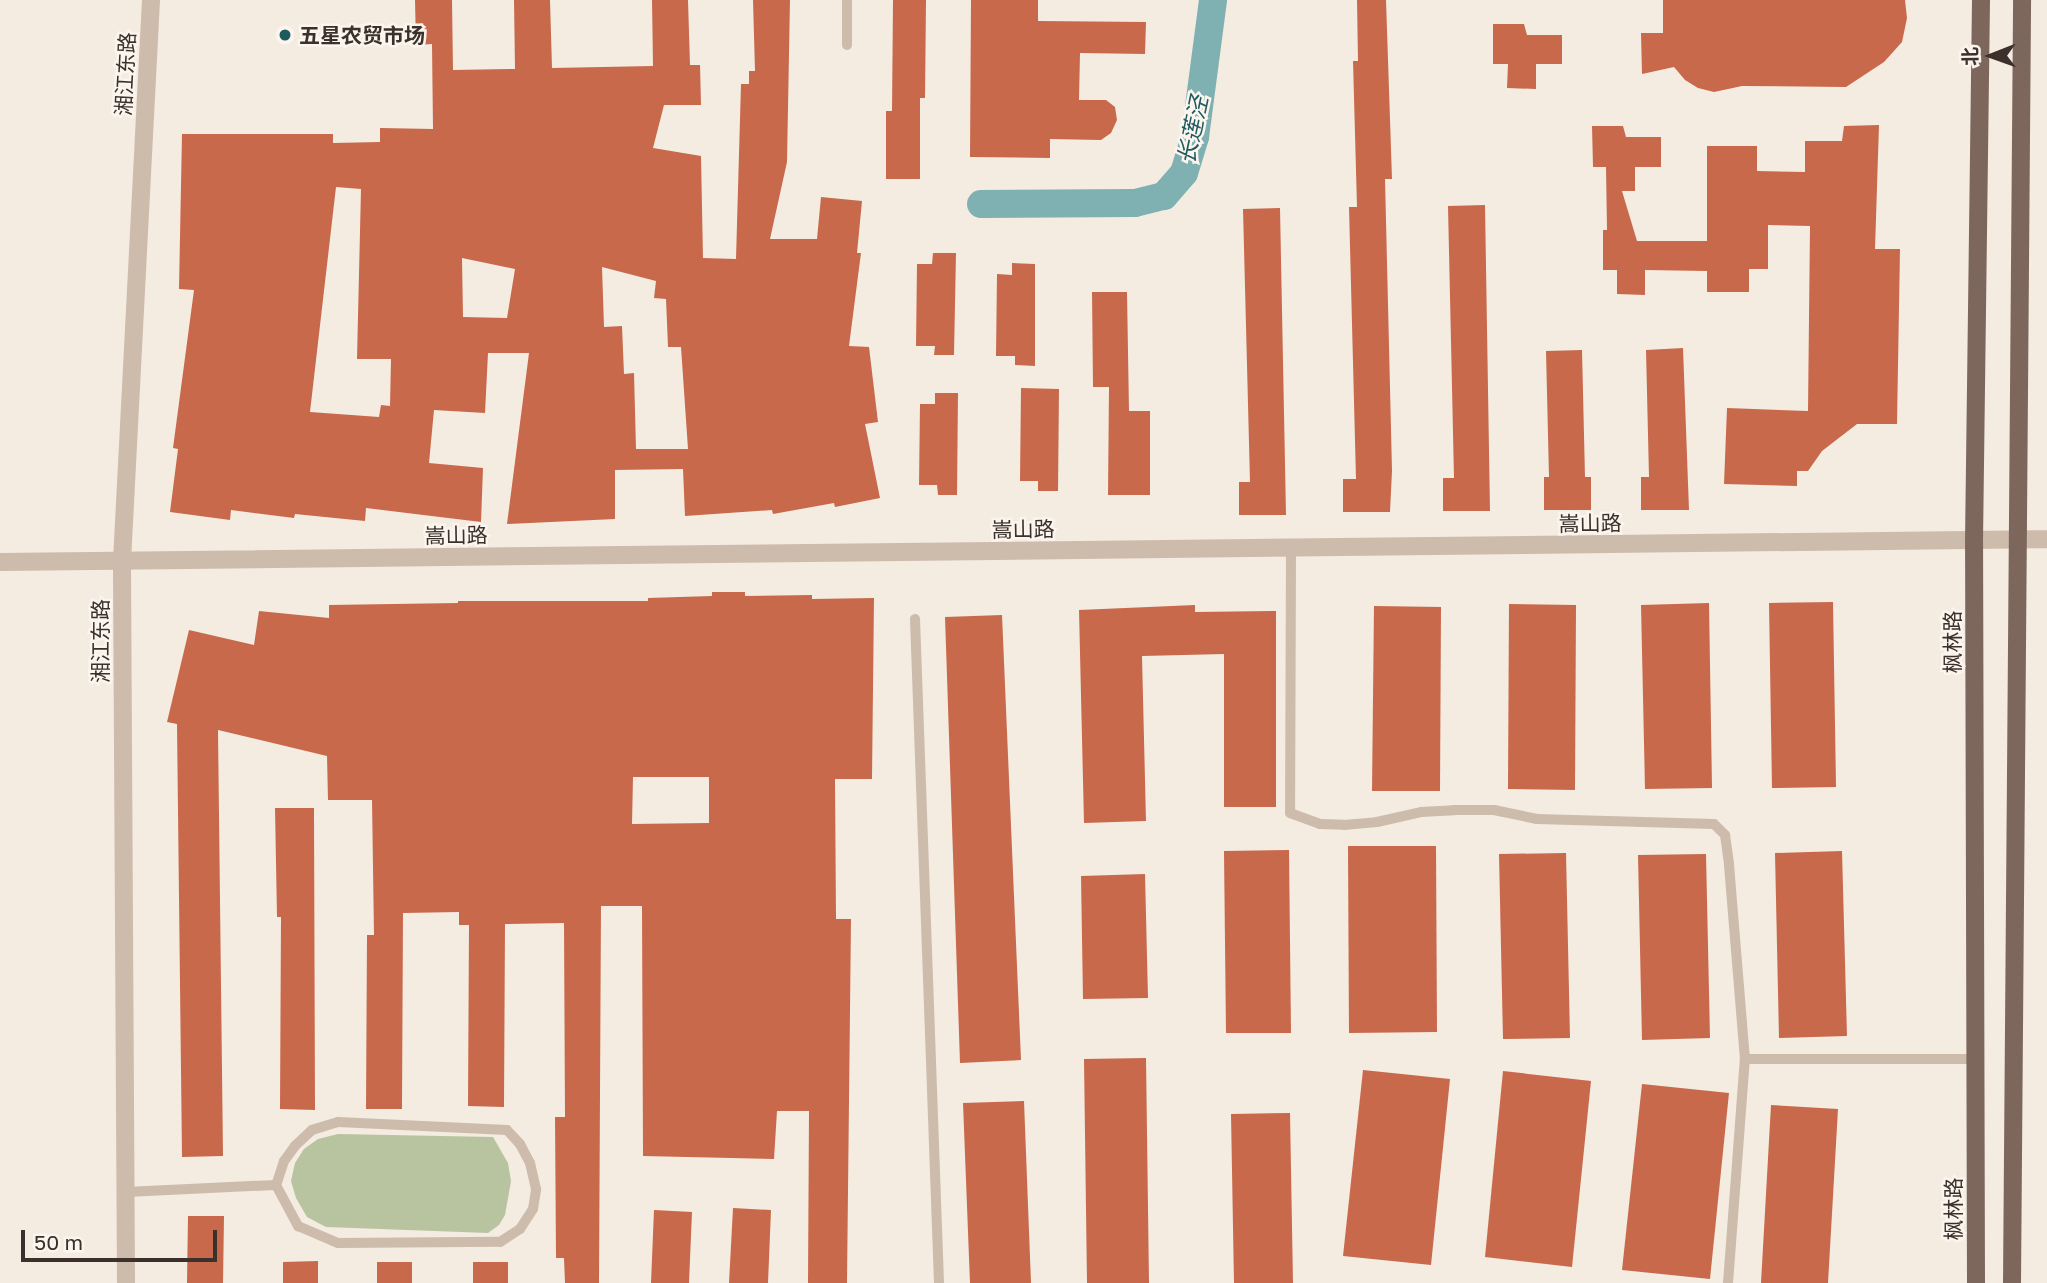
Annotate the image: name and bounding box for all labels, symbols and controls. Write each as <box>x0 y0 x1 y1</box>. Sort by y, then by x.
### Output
north arrow <box>1956 21 2026 91</box>
place label: 五星农贸市场 <box>299 22 425 48</box>
marker: 五星农贸市场 <box>277 27 293 43</box>
street label: 湘江东路 <box>110 31 140 117</box>
text: 北 <box>1958 47 1981 66</box>
water label: 长莲泾 <box>1171 93 1213 167</box>
street label: 嵩山路 <box>1558 510 1622 536</box>
street label: 嵩山路 <box>991 516 1055 542</box>
street label: 嵩山路 <box>424 522 488 548</box>
street label: 湘江东路 <box>87 599 113 683</box>
street label: 枫林路 <box>1939 611 1965 673</box>
street label: 枫林路 <box>1940 1178 1966 1240</box>
scale bar <box>24 1216 220 1260</box>
text: 50 m <box>34 1229 83 1255</box>

